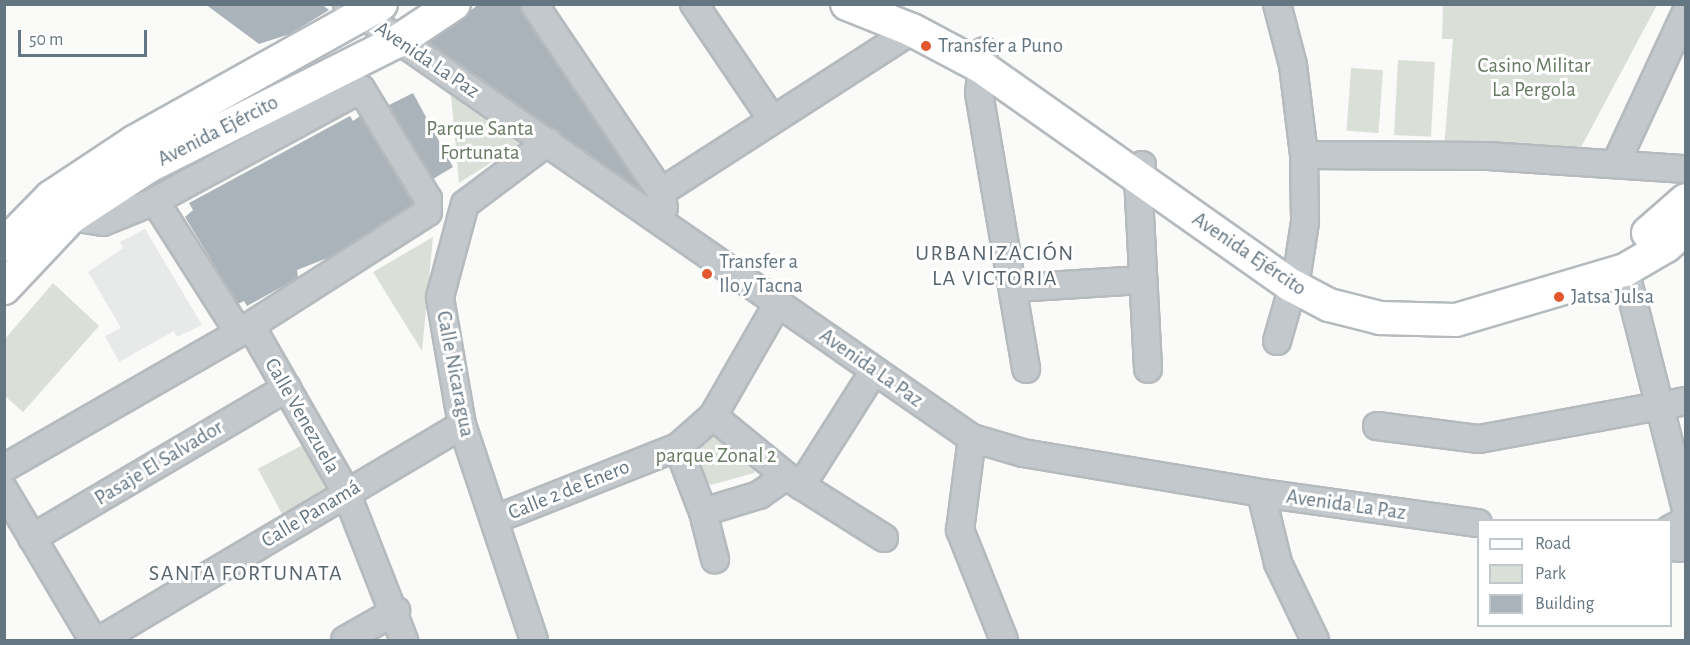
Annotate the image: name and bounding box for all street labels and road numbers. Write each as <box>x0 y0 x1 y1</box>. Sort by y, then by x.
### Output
street label: Avenida La Paz <box>370 16 484 104</box>
street label: Avenida Ejército <box>153 90 283 172</box>
street label: Avenida Ejército <box>1187 207 1311 301</box>
street label: Calle Nicaragua <box>430 309 480 439</box>
street label: Avenida La Paz <box>814 323 928 413</box>
street label: Calle Venezuela <box>259 354 345 478</box>
street label: Pasaje El Salvador <box>90 415 228 511</box>
street label: Calle 2 de Enero <box>505 454 633 526</box>
street label: Calle Panamá <box>257 475 365 553</box>
street label: Avenida La Paz <box>1285 484 1407 526</box>

